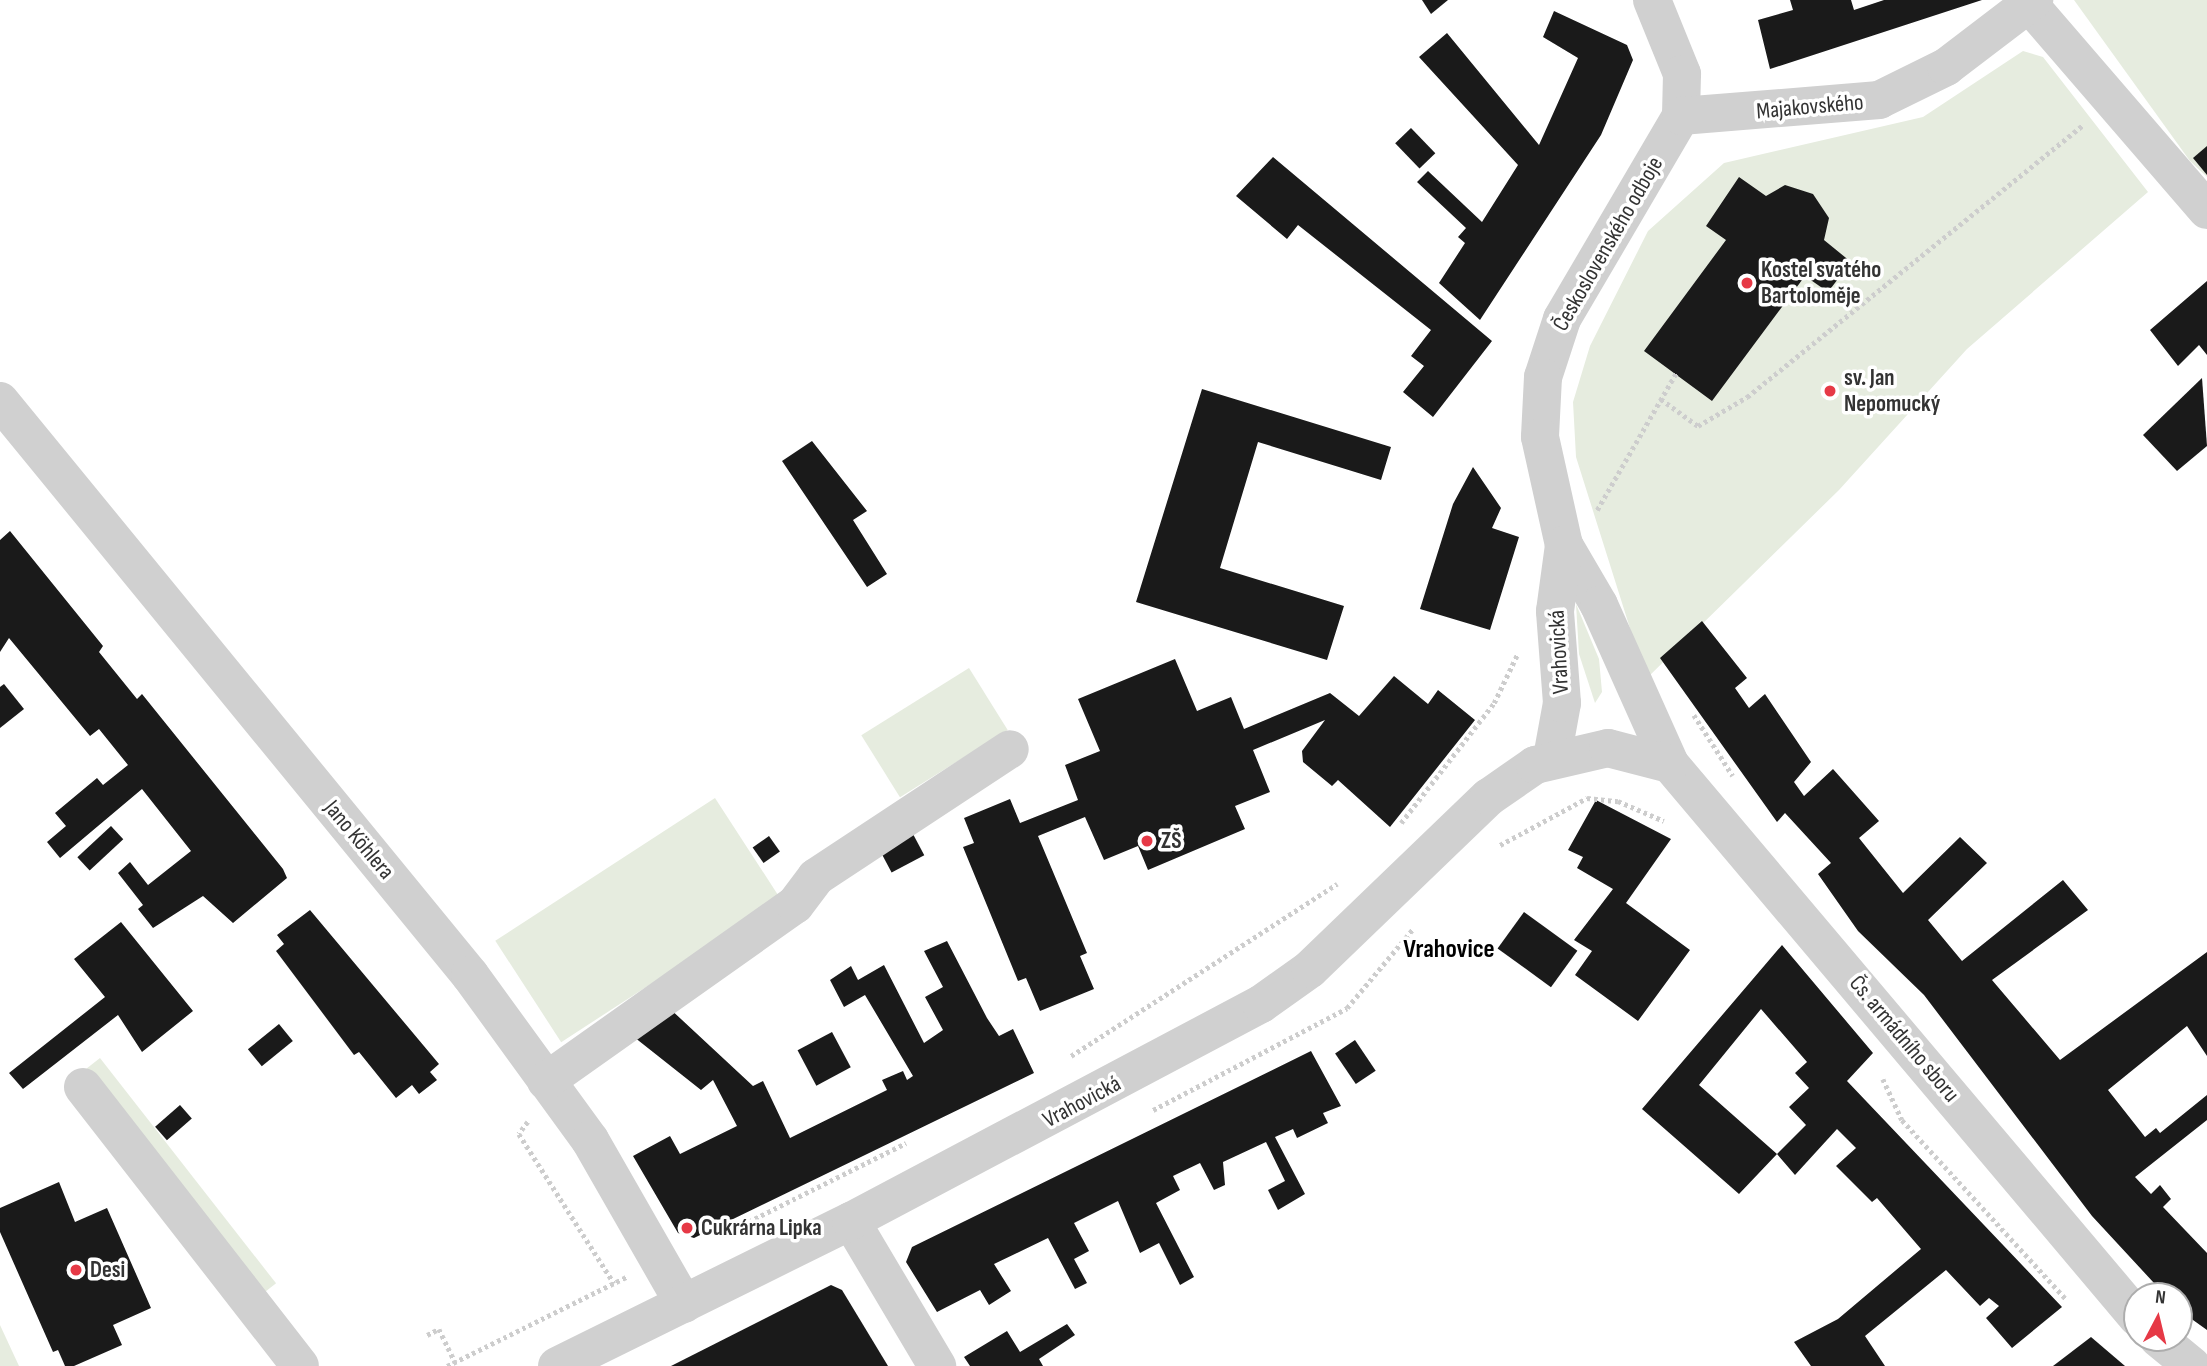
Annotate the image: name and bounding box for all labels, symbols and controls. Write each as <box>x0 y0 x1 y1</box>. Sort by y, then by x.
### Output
street label: Majakovského <box>1755 89 1865 125</box>
street label: Československého odboje <box>1547 152 1669 336</box>
place label: Kostel svatého Bartoloměje <box>1761 256 1881 310</box>
marker: Kostel svatého Bartoloměje <box>1739 275 1755 291</box>
place label: sv. Jan Nepomucký <box>1844 364 1940 418</box>
marker: sv. Jan Nepomucký <box>1822 383 1838 399</box>
street label: Vrahovická <box>1543 609 1575 695</box>
street label: Jano Köhlera <box>318 795 400 885</box>
place label: ZŠ <box>1161 827 1182 855</box>
marker: ZŠ <box>1139 833 1155 849</box>
district label: Vrahovice <box>1403 934 1495 966</box>
street label: Čs. armádního sboru <box>1843 970 1965 1108</box>
street label: Vrahovická <box>1038 1070 1126 1134</box>
place label: Cukrárna Lipka <box>701 1214 822 1242</box>
marker: Cukrárna Lipka <box>679 1220 695 1236</box>
place label: Desi <box>90 1256 125 1284</box>
marker: Desi <box>68 1262 84 1278</box>
north arrow <box>2123 1282 2193 1352</box>
text: N <box>2154 1286 2167 1310</box>

